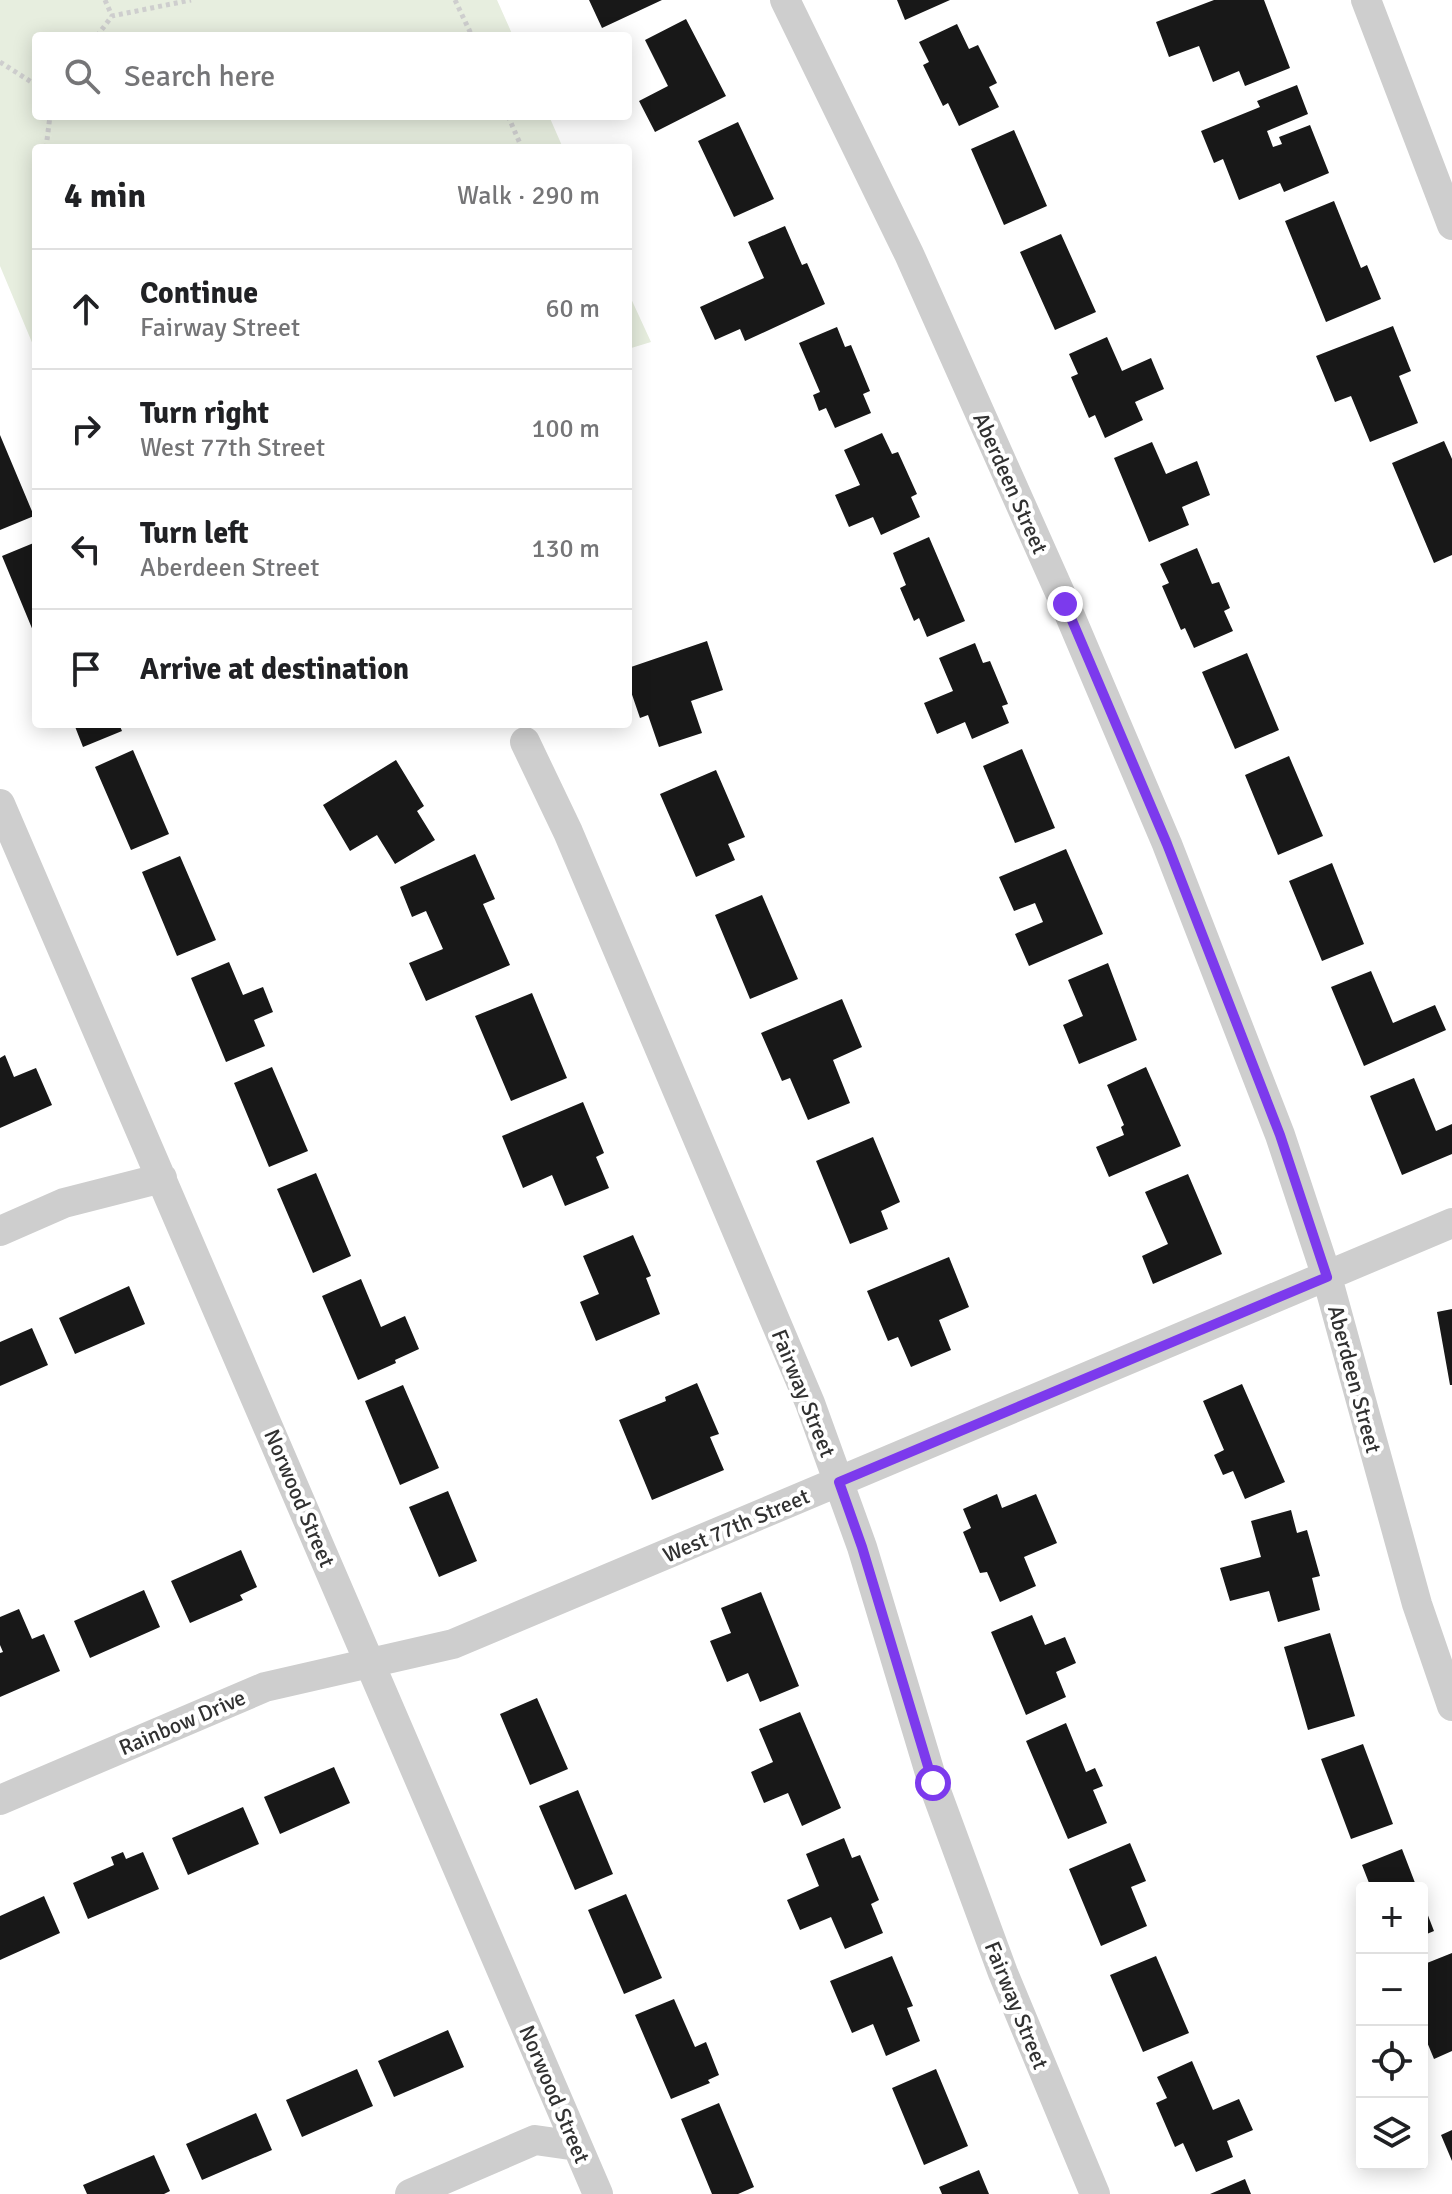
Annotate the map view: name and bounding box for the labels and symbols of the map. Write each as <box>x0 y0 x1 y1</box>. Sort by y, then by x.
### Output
street label: Aberdeen Street <box>967 408 1054 558</box>
route end <box>1047 586 1083 622</box>
street label: Aberdeen Street <box>1322 1302 1387 1456</box>
street label: Fairway Street <box>766 1325 842 1461</box>
street label: Norwood Street <box>258 1425 341 1572</box>
street label: West 77th Street <box>659 1482 814 1568</box>
street label: Rainbow Drive <box>115 1684 250 1761</box>
route start <box>915 1765 951 1801</box>
street label: Fairway Street <box>979 1937 1055 2073</box>
street label: Norwood Street <box>513 2021 596 2168</box>

